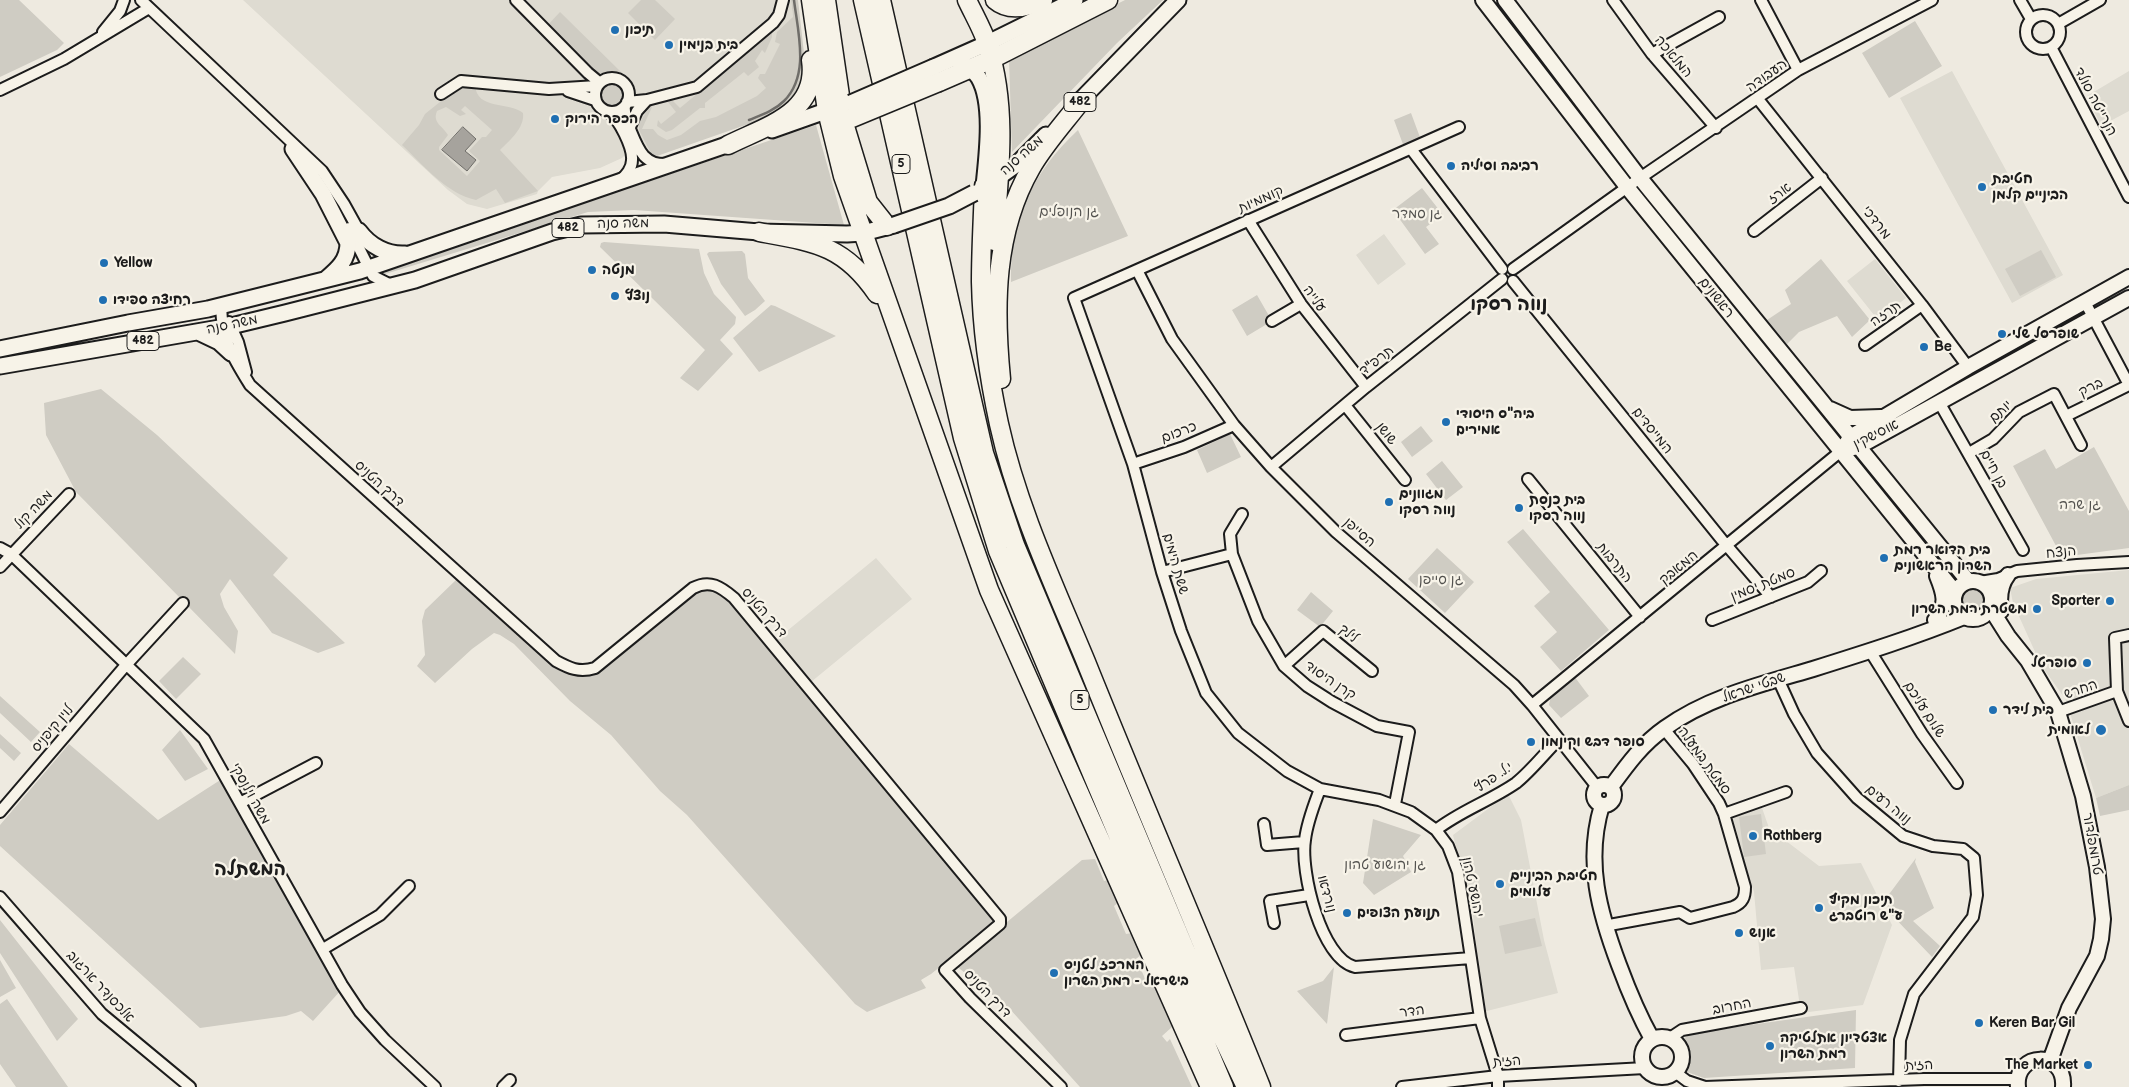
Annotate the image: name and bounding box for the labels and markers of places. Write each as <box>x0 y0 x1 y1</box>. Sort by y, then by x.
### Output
place label: תיכון <box>625 22 654 38</box>
marker: תיכון <box>609 24 621 36</box>
place label: בית בנימין <box>679 37 738 53</box>
marker: בית בנימין <box>663 39 675 51</box>
place label: הכפר הירוק <box>565 111 638 127</box>
marker: הכפר הירוק <box>549 113 561 125</box>
place label: רביבה וסיליה <box>1461 158 1539 174</box>
marker: רביבה וסיליה <box>1445 160 1457 172</box>
place label: חטיבת הביניים קלמן <box>1992 171 2068 203</box>
marker: חטיבת הביניים קלמן <box>1976 181 1988 193</box>
place label: Yellow <box>114 255 152 271</box>
marker: Yellow <box>98 257 110 269</box>
place label: מנטה <box>602 262 635 278</box>
marker: מנטה <box>586 264 598 276</box>
place label: נוצץ <box>625 288 650 304</box>
marker: נוצץ <box>609 290 621 302</box>
place label: רחיצה ספידו <box>113 292 191 308</box>
marker: רחיצה ספידו <box>97 294 109 306</box>
place label: שופרסל שלי <box>2012 326 2079 342</box>
marker: שופרסל שלי <box>1996 328 2008 340</box>
place label: Be <box>1934 339 1952 355</box>
marker: Be <box>1918 341 1930 353</box>
place label: ביה"ס היסודי אמירים <box>1456 406 1534 438</box>
marker: ביה"ס היסודי אמירים <box>1440 416 1452 428</box>
place label: מגוונים נווה רסקו <box>1399 486 1456 518</box>
place label: בית כנסת נווה רסקו <box>1529 492 1586 524</box>
marker: מגוונים נווה רסקו <box>1383 496 1395 508</box>
marker: בית כנסת נווה רסקו <box>1513 502 1525 514</box>
place label: בית הדואר רמת השרון הראשונים <box>1894 542 1992 574</box>
marker: בית הדואר רמת השרון הראשונים <box>1878 552 1890 564</box>
place label: Sporter <box>2052 593 2100 609</box>
marker: Sporter <box>2104 595 2116 607</box>
place label: משטרת רמת השרון <box>1911 601 2027 617</box>
marker: משטרת רמת השרון <box>2031 603 2043 615</box>
place label: סופרטל <box>2031 655 2077 671</box>
marker: סופרטל <box>2081 657 2093 669</box>
place label: בית לידר <box>2003 702 2054 718</box>
marker: בית לידר <box>1987 704 1999 716</box>
place label: לאומית <box>2048 722 2090 738</box>
marker: לאומית <box>2094 723 2108 737</box>
place label: סופר דבש וקינמון <box>1541 734 1645 750</box>
marker: סופר דבש וקינמון <box>1525 736 1537 748</box>
place label: Rothberg <box>1763 828 1822 844</box>
marker: Rothberg <box>1747 830 1759 842</box>
place label: חטיבת הביניים עלומים <box>1510 868 1598 900</box>
marker: חטיבת הביניים עלומים <box>1494 878 1506 890</box>
place label: תיכון מקיף ע"ש רוטברג <box>1829 892 1903 924</box>
marker: תיכון מקיף ע"ש רוטברג <box>1813 902 1825 914</box>
place label: תנועת הצופים <box>1357 905 1440 921</box>
marker: תנועת הצופים <box>1341 907 1353 919</box>
place label: אנוש <box>1749 925 1776 941</box>
marker: אנוש <box>1733 927 1745 939</box>
place label: המרכז לטניס בישראל - רמת השרון <box>1064 957 1189 990</box>
marker: המרכז לטניס בישראל - רמת השרון <box>1048 967 1060 979</box>
place label: Keren Bar Gil <box>1989 1015 2075 1031</box>
marker: Keren Bar Gil <box>1973 1017 1985 1029</box>
place label: אצטדיון אתלטיקה רמת השרון <box>1780 1030 1887 1062</box>
marker: אצטדיון אתלטיקה רמת השרון <box>1764 1040 1776 1052</box>
place label: The Market <box>2005 1057 2078 1073</box>
marker: The Market <box>2082 1059 2094 1071</box>

